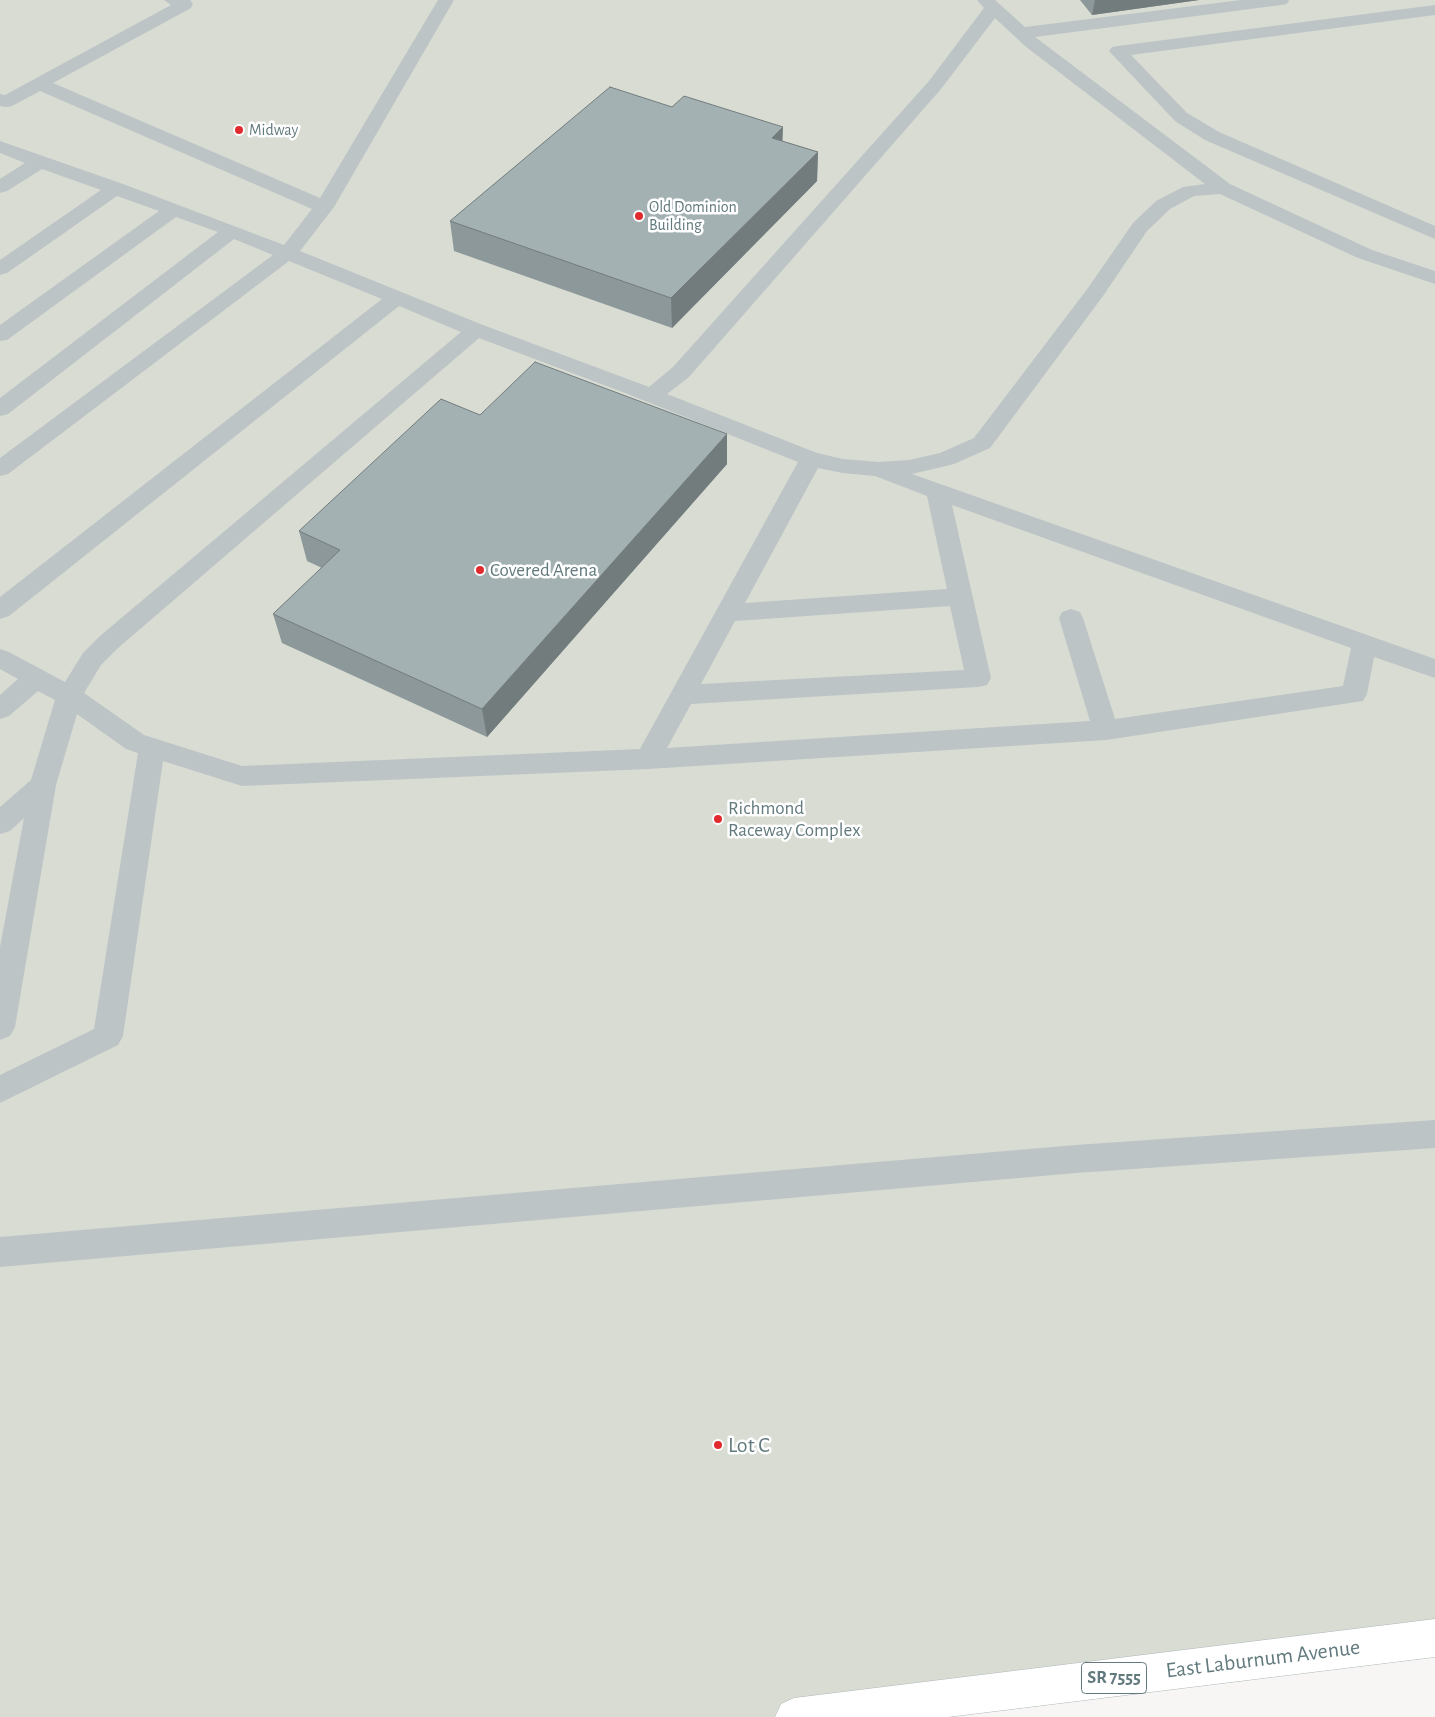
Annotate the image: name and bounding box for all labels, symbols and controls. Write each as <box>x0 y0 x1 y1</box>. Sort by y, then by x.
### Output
place label: Midway <box>249 120 298 140</box>
marker: Midway <box>233 124 245 136</box>
place label: Old Dominion Building <box>649 197 737 235</box>
marker: Old Dominion Building <box>633 210 645 222</box>
place label: Covered Arena <box>490 559 597 581</box>
marker: Covered Arena <box>474 564 486 576</box>
place label: Richmond Raceway Complex <box>728 797 861 841</box>
marker: Richmond Raceway Complex <box>712 813 724 825</box>
place label: Lot C <box>728 1432 770 1458</box>
marker: Lot C <box>712 1439 724 1451</box>
street label: East Laburnum Avenue <box>1164 1634 1362 1684</box>
road number: SR 7555 <box>1082 1662 1146 1694</box>

